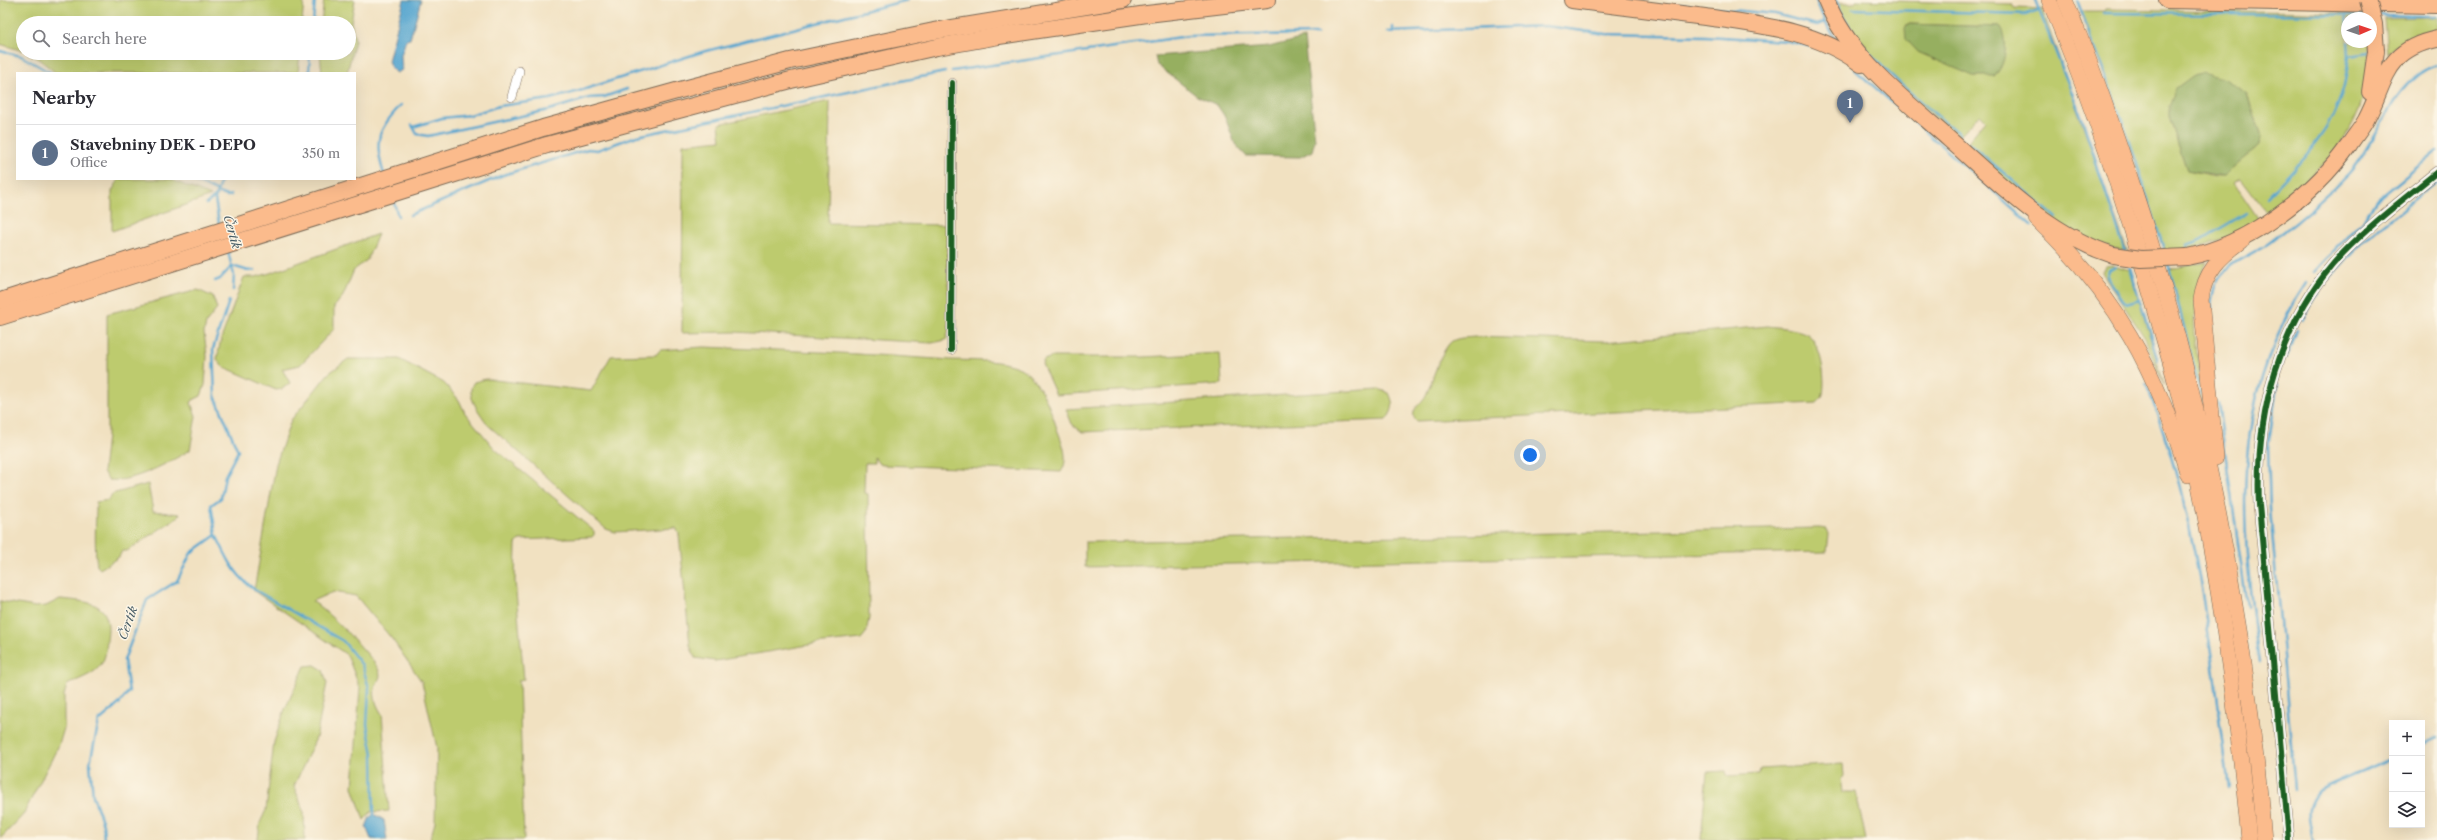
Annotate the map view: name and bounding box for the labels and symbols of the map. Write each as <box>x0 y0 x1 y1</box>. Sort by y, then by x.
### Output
north arrow <box>2341 12 2377 48</box>
pin: 1 <box>1837 90 1863 123</box>
water label: Čertík <box>221 213 246 251</box>
your location <box>1520 445 1540 465</box>
water label: Čertík <box>114 603 141 642</box>

